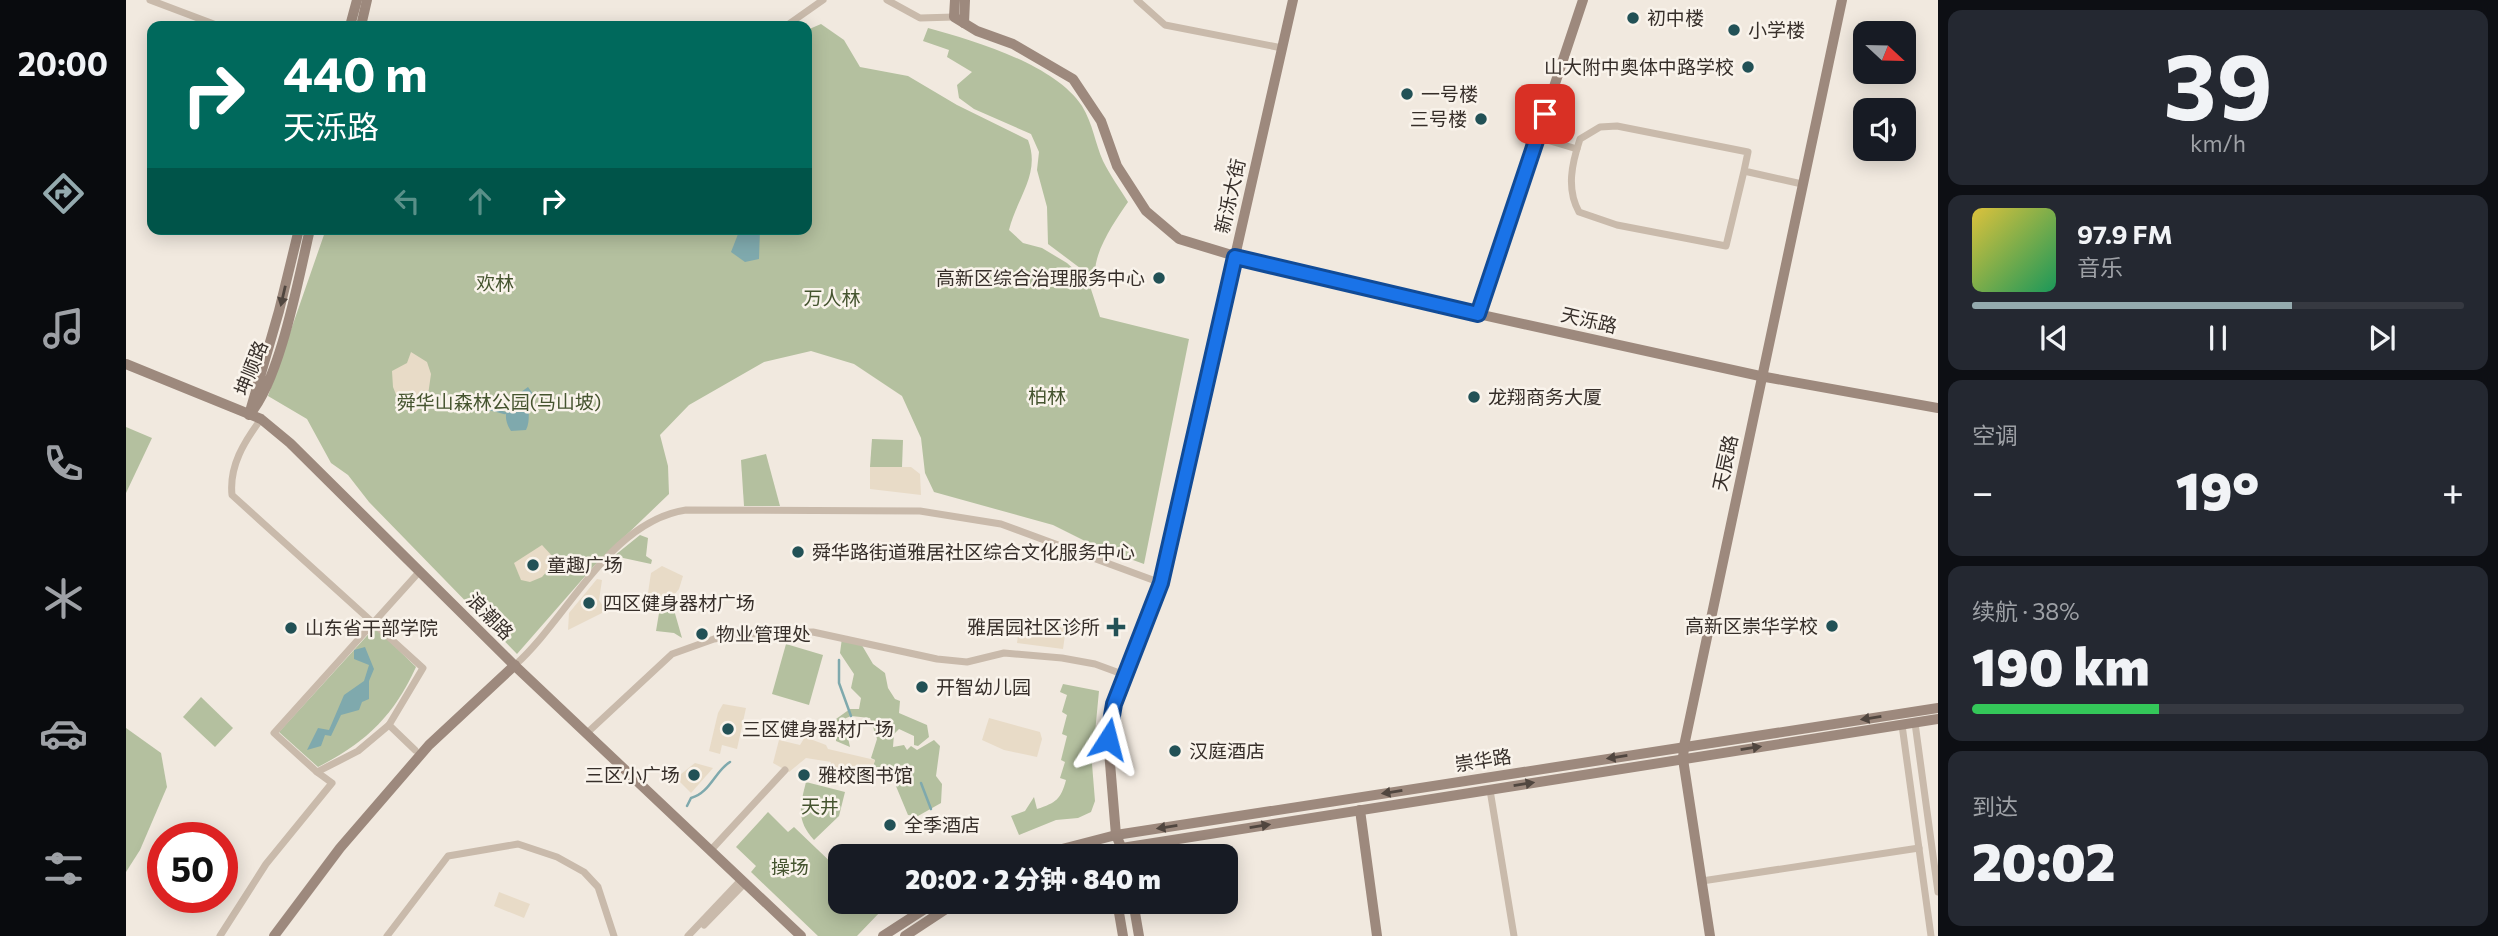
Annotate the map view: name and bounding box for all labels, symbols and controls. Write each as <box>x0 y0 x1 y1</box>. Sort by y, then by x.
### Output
place label: 初中楼 <box>1647 6 1704 29</box>
marker: 初中楼 <box>1625 10 1641 26</box>
place label: 小学楼 <box>1748 18 1805 41</box>
north arrow <box>1853 21 1916 84</box>
map controls <box>1853 21 1916 161</box>
marker: 小学楼 <box>1726 22 1742 38</box>
text: 39 <box>2163 27 2273 139</box>
text: 440 m <box>283 42 428 102</box>
text: 20:00 <box>18 43 108 83</box>
icon: right <box>168 49 259 140</box>
place label: 山大附中奥体中路学校 <box>1544 55 1734 78</box>
marker: 山大附中奥体中路学校 <box>1740 59 1756 75</box>
place label: 一号楼 <box>1421 82 1478 105</box>
pin <box>1515 84 1575 144</box>
marker: 一号楼 <box>1399 86 1415 102</box>
icon: arrive <box>1526 95 1564 133</box>
button: sound <box>1853 98 1916 161</box>
text: 天泺路 <box>283 106 379 146</box>
place label: 三号楼 <box>1410 107 1467 130</box>
marker: 三号楼 <box>1473 111 1489 127</box>
text: km/h <box>2190 129 2246 157</box>
street label: 新泺大街 <box>1210 156 1249 236</box>
icon: directions <box>39 169 88 218</box>
icon: left <box>388 182 426 220</box>
icon: ahead <box>461 182 499 220</box>
icon: right <box>534 182 572 220</box>
text: 97.9 FM <box>2077 218 2173 249</box>
text: 音乐 <box>2077 253 2123 281</box>
place label: 高新区综合治理服务中心 <box>936 266 1145 289</box>
marker: 高新区综合治理服务中心 <box>1151 270 1167 286</box>
park label: 欢林 <box>476 271 514 294</box>
one-way arrow <box>277 285 288 307</box>
park label: 万人林 <box>803 286 861 309</box>
street label: 天泺路 <box>1559 302 1619 337</box>
icon: music <box>39 304 88 353</box>
icon: previous <box>2035 319 2073 357</box>
icon: pause <box>2199 319 2237 357</box>
icon: next <box>2363 319 2401 357</box>
street label: 坤顺路 <box>229 337 272 399</box>
park label: 柏林 <box>1028 384 1066 407</box>
place label: 龙翔商务大厦 <box>1488 385 1602 408</box>
marker: 龙翔商务大厦 <box>1466 389 1482 405</box>
park label: 舜华山森林公园(马山坡) <box>397 390 601 413</box>
text: 空调 <box>1972 421 2018 449</box>
street label: 天辰路 <box>1707 433 1742 493</box>
icon: phone <box>39 439 88 488</box>
text: 19° <box>2176 457 2259 521</box>
text: − <box>1972 467 1994 514</box>
text: + <box>2442 467 2464 514</box>
place label: 舜华路街道雅居社区综合文化服务中心 <box>812 540 1135 563</box>
marker: 舜华路街道雅居社区综合文化服务中心 <box>790 544 806 560</box>
place label: 童趣广场 <box>547 553 623 576</box>
marker: 童趣广场 <box>525 557 541 573</box>
icon: climate <box>39 574 88 623</box>
street label: 浪潮路 <box>462 587 519 644</box>
place label: 四区健身器材广场 <box>603 591 755 614</box>
marker: 四区健身器材广场 <box>581 595 597 611</box>
text: 续航 · 38% <box>1972 597 2080 625</box>
place label: 高新区崇华学校 <box>1685 614 1818 637</box>
place label: 雅居园社区诊所 <box>967 615 1100 638</box>
place label: 山东省干部学院 <box>305 616 438 639</box>
marker: 雅居园社区诊所 <box>1106 617 1126 637</box>
marker: 高新区崇华学校 <box>1824 618 1840 634</box>
marker: 山东省干部学院 <box>283 620 299 636</box>
place label: 物业管理处 <box>716 622 811 645</box>
marker: 物业管理处 <box>694 626 710 642</box>
text: 190 km <box>1972 633 2150 697</box>
place label: 开智幼儿园 <box>936 675 1031 698</box>
marker: 开智幼儿园 <box>914 679 930 695</box>
position arrow <box>1071 702 1145 776</box>
icon: car <box>39 709 88 758</box>
one-way arrow <box>1859 713 1881 724</box>
place label: 三区健身器材广场 <box>742 717 894 740</box>
marker: 三区健身器材广场 <box>720 721 736 737</box>
place label: 汉庭酒店 <box>1189 739 1265 762</box>
one-way arrow <box>1740 742 1762 753</box>
marker: 汉庭酒店 <box>1167 743 1183 759</box>
street label: 崇华路 <box>1453 744 1513 775</box>
one-way arrow <box>1606 752 1628 763</box>
place label: 三区小广场 <box>585 763 680 786</box>
place label: 雅校图书馆 <box>818 763 913 786</box>
marker: 三区小广场 <box>686 767 702 783</box>
marker: 雅校图书馆 <box>796 767 812 783</box>
one-way arrow <box>1513 778 1535 789</box>
one-way arrow <box>1381 787 1403 798</box>
text: 到达 <box>1972 792 2018 820</box>
park label: 天井 <box>801 794 839 817</box>
place label: 全季酒店 <box>904 813 980 836</box>
marker: 全季酒店 <box>882 817 898 833</box>
one-way arrow <box>1249 820 1271 831</box>
speed limit sign: 50 <box>147 822 238 913</box>
one-way arrow <box>1156 822 1178 833</box>
text: 20:02 <box>1972 828 2116 892</box>
icon: filters <box>39 844 88 893</box>
park label: 操场 <box>771 855 809 878</box>
text: 20:02 · 2 分钟 · 840 m <box>905 863 1161 894</box>

